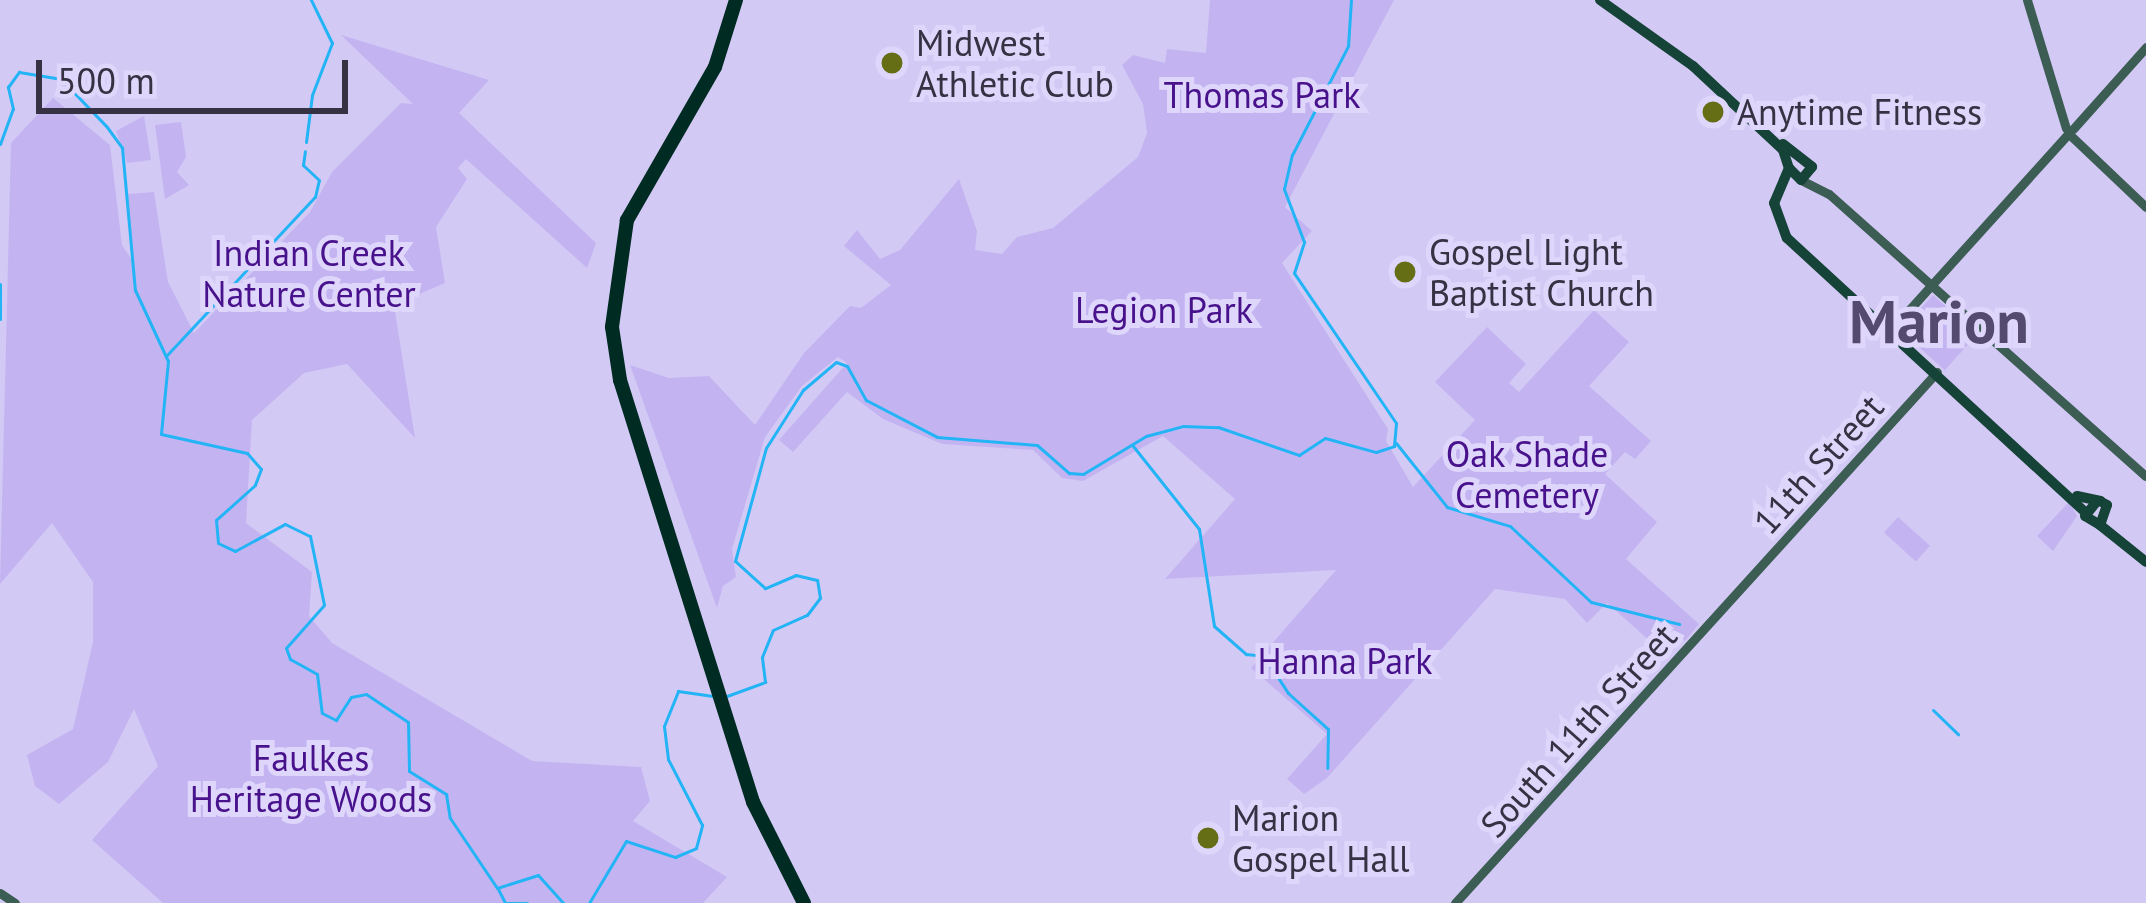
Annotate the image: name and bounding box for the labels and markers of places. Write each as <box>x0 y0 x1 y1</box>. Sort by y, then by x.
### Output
place label: Midwest Athletic Club <box>916 20 1115 105</box>
marker: Midwest Athletic Club <box>879 50 905 76</box>
place label: Anytime Fitness <box>1737 90 1982 134</box>
marker: Anytime Fitness <box>1700 99 1726 125</box>
place label: Gospel Light Baptist Church <box>1429 229 1654 314</box>
marker: Gospel Light Baptist Church <box>1392 259 1418 285</box>
place label: Marion Gospel Hall <box>1232 795 1409 880</box>
marker: Marion Gospel Hall <box>1195 825 1221 851</box>

